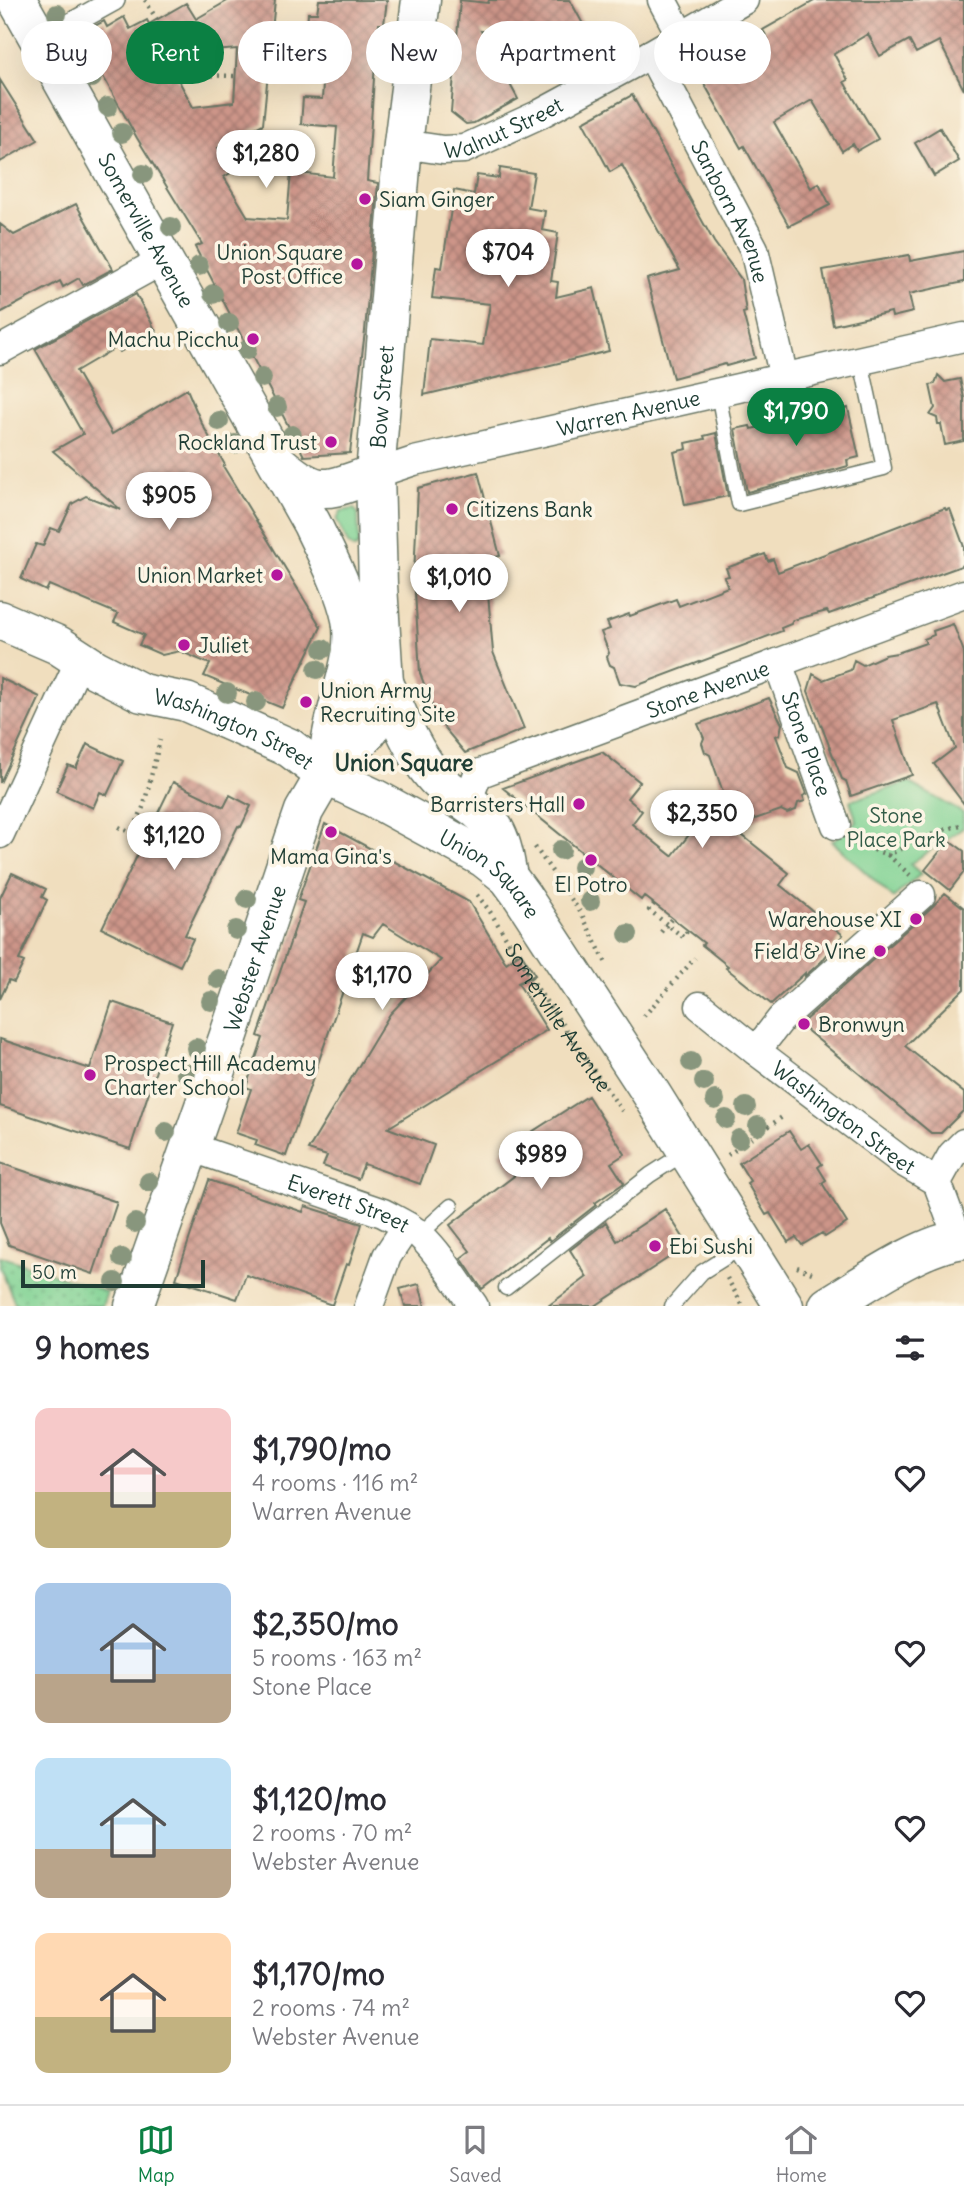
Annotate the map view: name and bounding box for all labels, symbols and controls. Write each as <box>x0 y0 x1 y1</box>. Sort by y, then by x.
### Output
chip: Buy <box>21 21 112 84</box>
chip: Rent <box>126 21 224 84</box>
chip: Filters <box>238 21 352 84</box>
chip: New <box>366 21 462 84</box>
chip: Apartment <box>476 21 640 84</box>
chip: House <box>654 21 771 84</box>
street label: Walnut Street <box>443 91 567 163</box>
pin: $1,280 <box>209 130 323 190</box>
street label: Sanborn Avenue <box>685 135 775 285</box>
text: $1,280 <box>232 138 300 167</box>
street label: Somerville Avenue <box>92 148 201 312</box>
place label: Siam Ginger <box>379 186 495 213</box>
marker: Siam Ginger <box>357 191 373 207</box>
pin: $704 <box>467 230 549 289</box>
text: $704 <box>482 237 534 266</box>
place label: Union Square Post Office <box>216 239 343 290</box>
marker: Union Square Post Office <box>349 256 365 272</box>
place label: Machu Picchu <box>107 326 239 353</box>
marker: Machu Picchu <box>245 331 261 347</box>
street label: Bow Street <box>364 344 399 449</box>
street label: Warren Avenue <box>554 383 703 442</box>
pin: $1,790 <box>739 388 853 448</box>
text: $1,790 <box>763 396 829 425</box>
place label: Rockland Trust <box>177 429 317 456</box>
marker: Rockland Trust <box>323 434 339 450</box>
pin: $905 <box>128 472 210 532</box>
text: $905 <box>142 480 196 509</box>
place label: Citizens Bank <box>466 496 593 523</box>
marker: Citizens Bank <box>444 501 460 517</box>
pin: $1,010 <box>402 554 516 614</box>
place label: Union Market <box>137 562 263 589</box>
text: $1,010 <box>426 562 492 591</box>
marker: Union Market <box>269 567 285 583</box>
place label: Juliet <box>198 632 249 659</box>
marker: Juliet <box>176 637 192 653</box>
street label: Stone Avenue <box>642 654 773 724</box>
place label: Union Army Recruiting Site <box>320 677 456 728</box>
street label: Washington Street <box>152 682 319 775</box>
street label: Stone Place <box>776 688 838 800</box>
marker: Union Army Recruiting Site <box>298 694 314 710</box>
district label: Union Square <box>335 748 473 777</box>
pin: $2,350 <box>645 790 759 850</box>
place label: Barristers Hall <box>430 791 565 818</box>
marker: Barristers Hall <box>571 796 587 812</box>
text: $2,350 <box>666 798 738 827</box>
park label: Stone Place Park <box>846 802 946 853</box>
pin: $1,120 <box>117 812 231 872</box>
text: $1,120 <box>143 820 205 849</box>
street label: Union Square <box>435 823 546 923</box>
marker: Mama Gina's <box>323 824 339 840</box>
place label: Mama Gina's <box>270 843 392 870</box>
marker: El Potro <box>583 852 599 868</box>
place label: El Potro <box>554 871 628 898</box>
street label: Webster Avenue <box>218 881 292 1035</box>
place label: Warehouse XI <box>768 906 902 933</box>
marker: Warehouse XI <box>908 911 924 927</box>
street label: Somerville Avenue <box>499 938 618 1097</box>
place label: Field & Vine <box>754 938 866 965</box>
marker: Field & Vine <box>872 943 888 959</box>
pin: $1,170 <box>325 953 439 1012</box>
text: $1,170 <box>352 960 412 989</box>
place label: Bronwyn <box>818 1011 905 1038</box>
marker: Bronwyn <box>796 1016 812 1032</box>
place label: Prospect Hill Academy Charter School <box>104 1050 316 1101</box>
street label: Washington Street <box>767 1055 921 1180</box>
marker: Prospect Hill Academy Charter School <box>82 1067 98 1083</box>
pin: $989 <box>500 1132 582 1191</box>
text: $989 <box>515 1139 567 1168</box>
street label: Everett Street <box>284 1168 415 1238</box>
place label: Ebi Sushi <box>669 1233 753 1260</box>
marker: Ebi Sushi <box>647 1238 663 1254</box>
scale bar <box>21 1257 205 1289</box>
text: 50 m <box>32 1260 77 1284</box>
text: 9 homes <box>35 1329 150 1367</box>
icon: filters <box>891 1329 929 1367</box>
text: $1,790/mo <box>252 1430 391 1468</box>
icon: home <box>91 1436 175 1520</box>
icon: heart <box>891 1459 929 1497</box>
text: 4 rooms · 116 m² <box>252 1468 418 1497</box>
text: Warren Avenue <box>252 1497 412 1526</box>
text: $2,350/mo <box>252 1605 399 1643</box>
icon: home <box>91 1611 175 1695</box>
icon: heart <box>891 1634 929 1672</box>
text: 5 rooms · 163 m² <box>252 1643 422 1672</box>
text: Stone Place <box>252 1672 372 1701</box>
text: $1,120/mo <box>252 1780 387 1818</box>
icon: home <box>91 1786 175 1870</box>
icon: heart <box>891 1809 929 1847</box>
text: 2 rooms · 70 m² <box>252 1818 412 1847</box>
text: Webster Avenue <box>252 1847 419 1876</box>
text: $1,170/mo <box>252 1955 385 1993</box>
icon: home <box>91 1961 175 2045</box>
icon: heart <box>891 1984 929 2022</box>
text: 2 rooms · 74 m² <box>252 1993 410 2022</box>
text: Webster Avenue <box>252 2022 419 2051</box>
tab: Map <box>137 2121 175 2187</box>
tab: Saved <box>449 2121 501 2187</box>
tab: Home <box>776 2121 827 2187</box>

